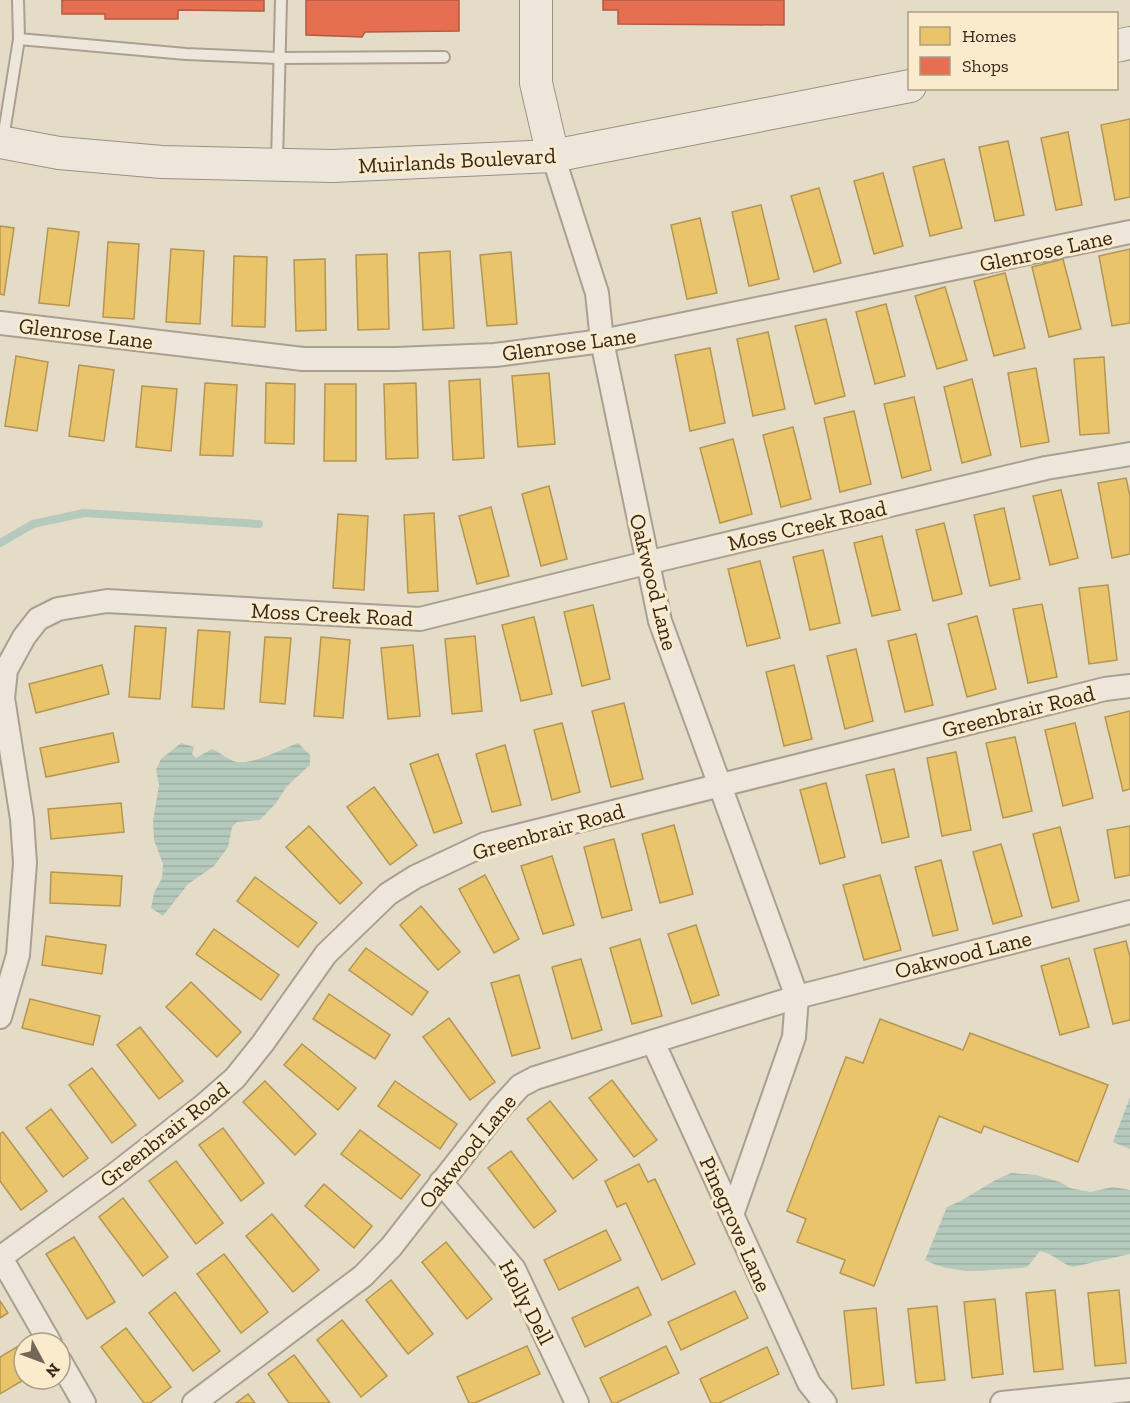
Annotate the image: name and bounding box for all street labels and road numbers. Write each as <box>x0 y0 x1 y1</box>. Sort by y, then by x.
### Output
street label: Muirlands Boulevard <box>357 142 557 179</box>
street label: Glenrose Lane <box>977 223 1115 278</box>
street label: Glenrose Lane <box>17 312 155 355</box>
street label: Glenrose Lane <box>500 322 638 367</box>
street label: Moss Creek Road <box>725 494 889 557</box>
street label: Oakwood Lane <box>624 511 684 653</box>
street label: Moss Creek Road <box>250 597 414 632</box>
street label: Greenbrair Road <box>939 679 1097 744</box>
street label: Greenbrair Road <box>469 797 627 866</box>
street label: Oakwood Lane <box>892 924 1034 984</box>
street label: Greenbrair Road <box>94 1076 234 1193</box>
street label: Oakwood Lane <box>413 1088 522 1214</box>
street label: Pinegrove Lane <box>694 1152 778 1296</box>
street label: Holly Dell <box>493 1255 560 1349</box>

